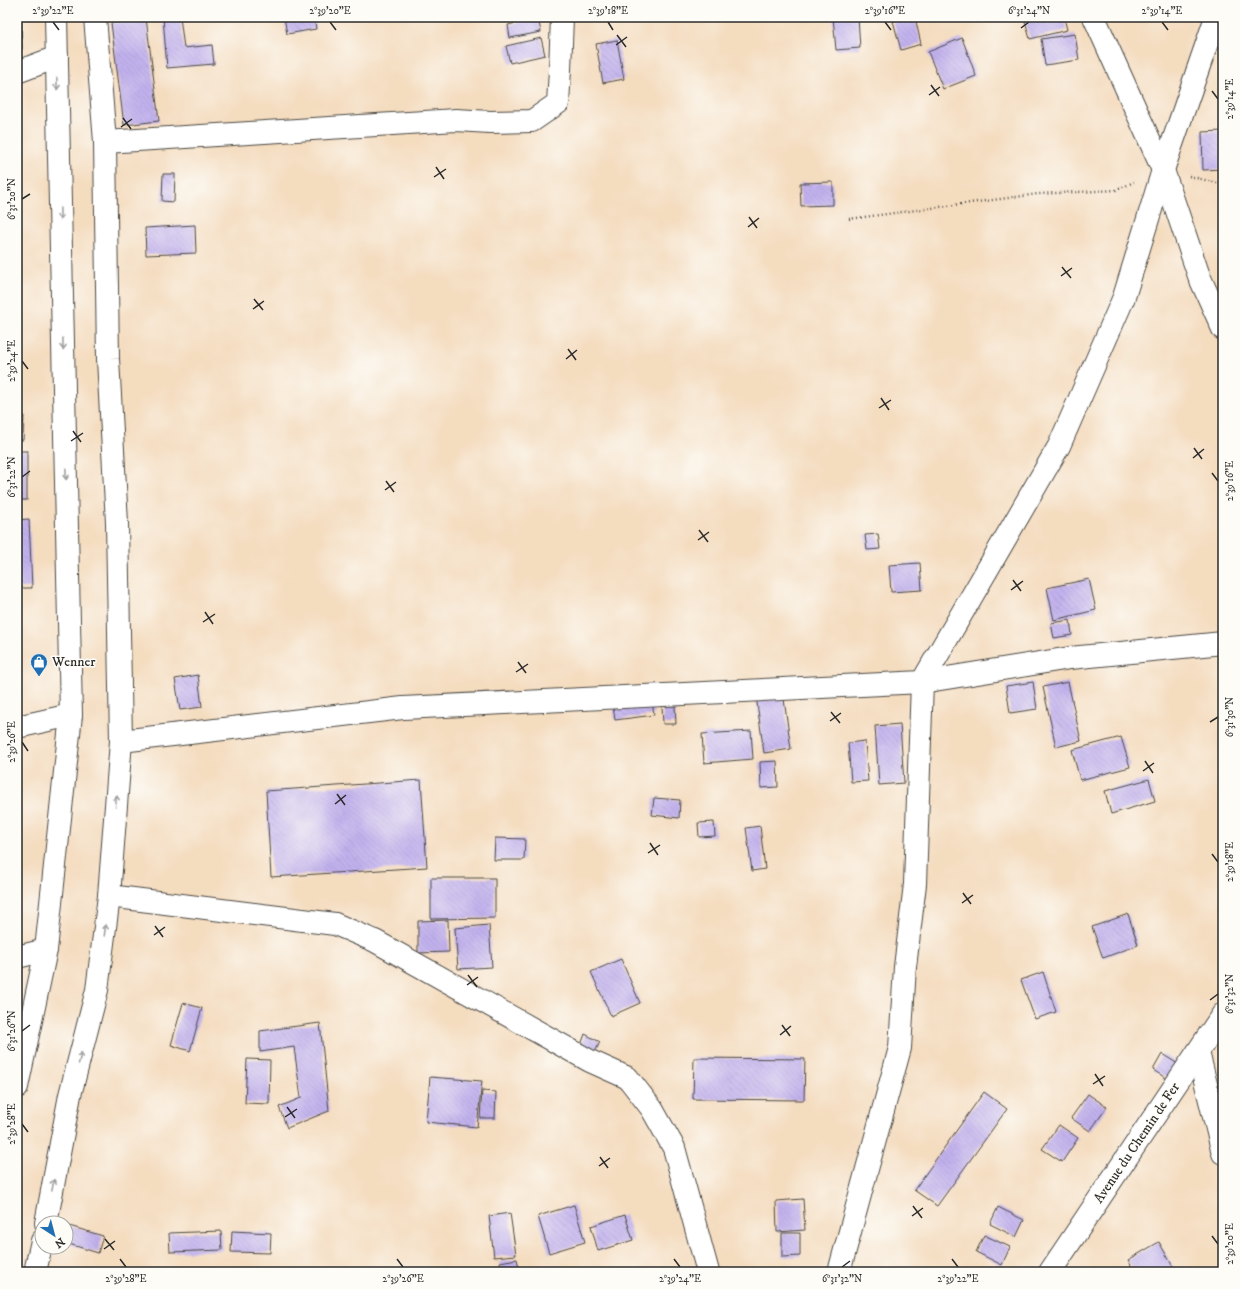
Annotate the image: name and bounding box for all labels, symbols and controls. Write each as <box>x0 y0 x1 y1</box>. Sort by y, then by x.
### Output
text: 2°39'22"E <box>32 5 74 17</box>
text: 2°39'20"E <box>309 5 351 17</box>
text: 2°39'18"E <box>588 5 628 17</box>
text: 2°39'16"E <box>865 5 905 17</box>
text: 6°31'24"N <box>1008 5 1050 17</box>
text: 2°39'14"E <box>1142 5 1182 17</box>
one-way arrow <box>54 77 61 90</box>
text: 2°39'14"E <box>1224 79 1236 119</box>
text: 6°31'20"N <box>6 178 18 220</box>
one-way arrow <box>57 207 64 220</box>
one-way arrow <box>59 337 67 350</box>
text: 2°39'24"E <box>6 340 18 382</box>
text: 6°31'22"N <box>6 456 18 498</box>
text: 2°39'16"E <box>1224 461 1236 501</box>
one-way arrow <box>62 467 70 480</box>
shop icon: Wenner <box>29 652 49 677</box>
place label: Wenner <box>51 653 96 671</box>
text: 6°31'30"N <box>1224 697 1236 737</box>
text: 2°39'26"E <box>6 721 18 763</box>
one-way arrow <box>113 795 120 808</box>
text: 2°39'18"E <box>1224 842 1236 882</box>
one-way arrow <box>101 924 108 937</box>
text: 6°31'32"N <box>1224 974 1236 1014</box>
text: 6°31'26"N <box>6 1010 18 1052</box>
one-way arrow <box>77 1051 84 1064</box>
street label: Avenue du Chemin de Fer <box>1090 1078 1185 1207</box>
text: 2°39'28"E <box>6 1103 18 1145</box>
one-way arrow <box>49 1179 57 1192</box>
north arrow <box>34 1215 74 1255</box>
text: 2°39'20"E <box>1224 1223 1236 1265</box>
text: N <box>52 1234 67 1251</box>
text: 2°39'28"E <box>105 1273 147 1285</box>
text: 2°39'26"E <box>382 1273 424 1285</box>
text: 2°39'24"E <box>659 1273 701 1285</box>
text: 6°31'32"N <box>822 1273 862 1285</box>
text: 2°39'22"E <box>937 1273 979 1285</box>

